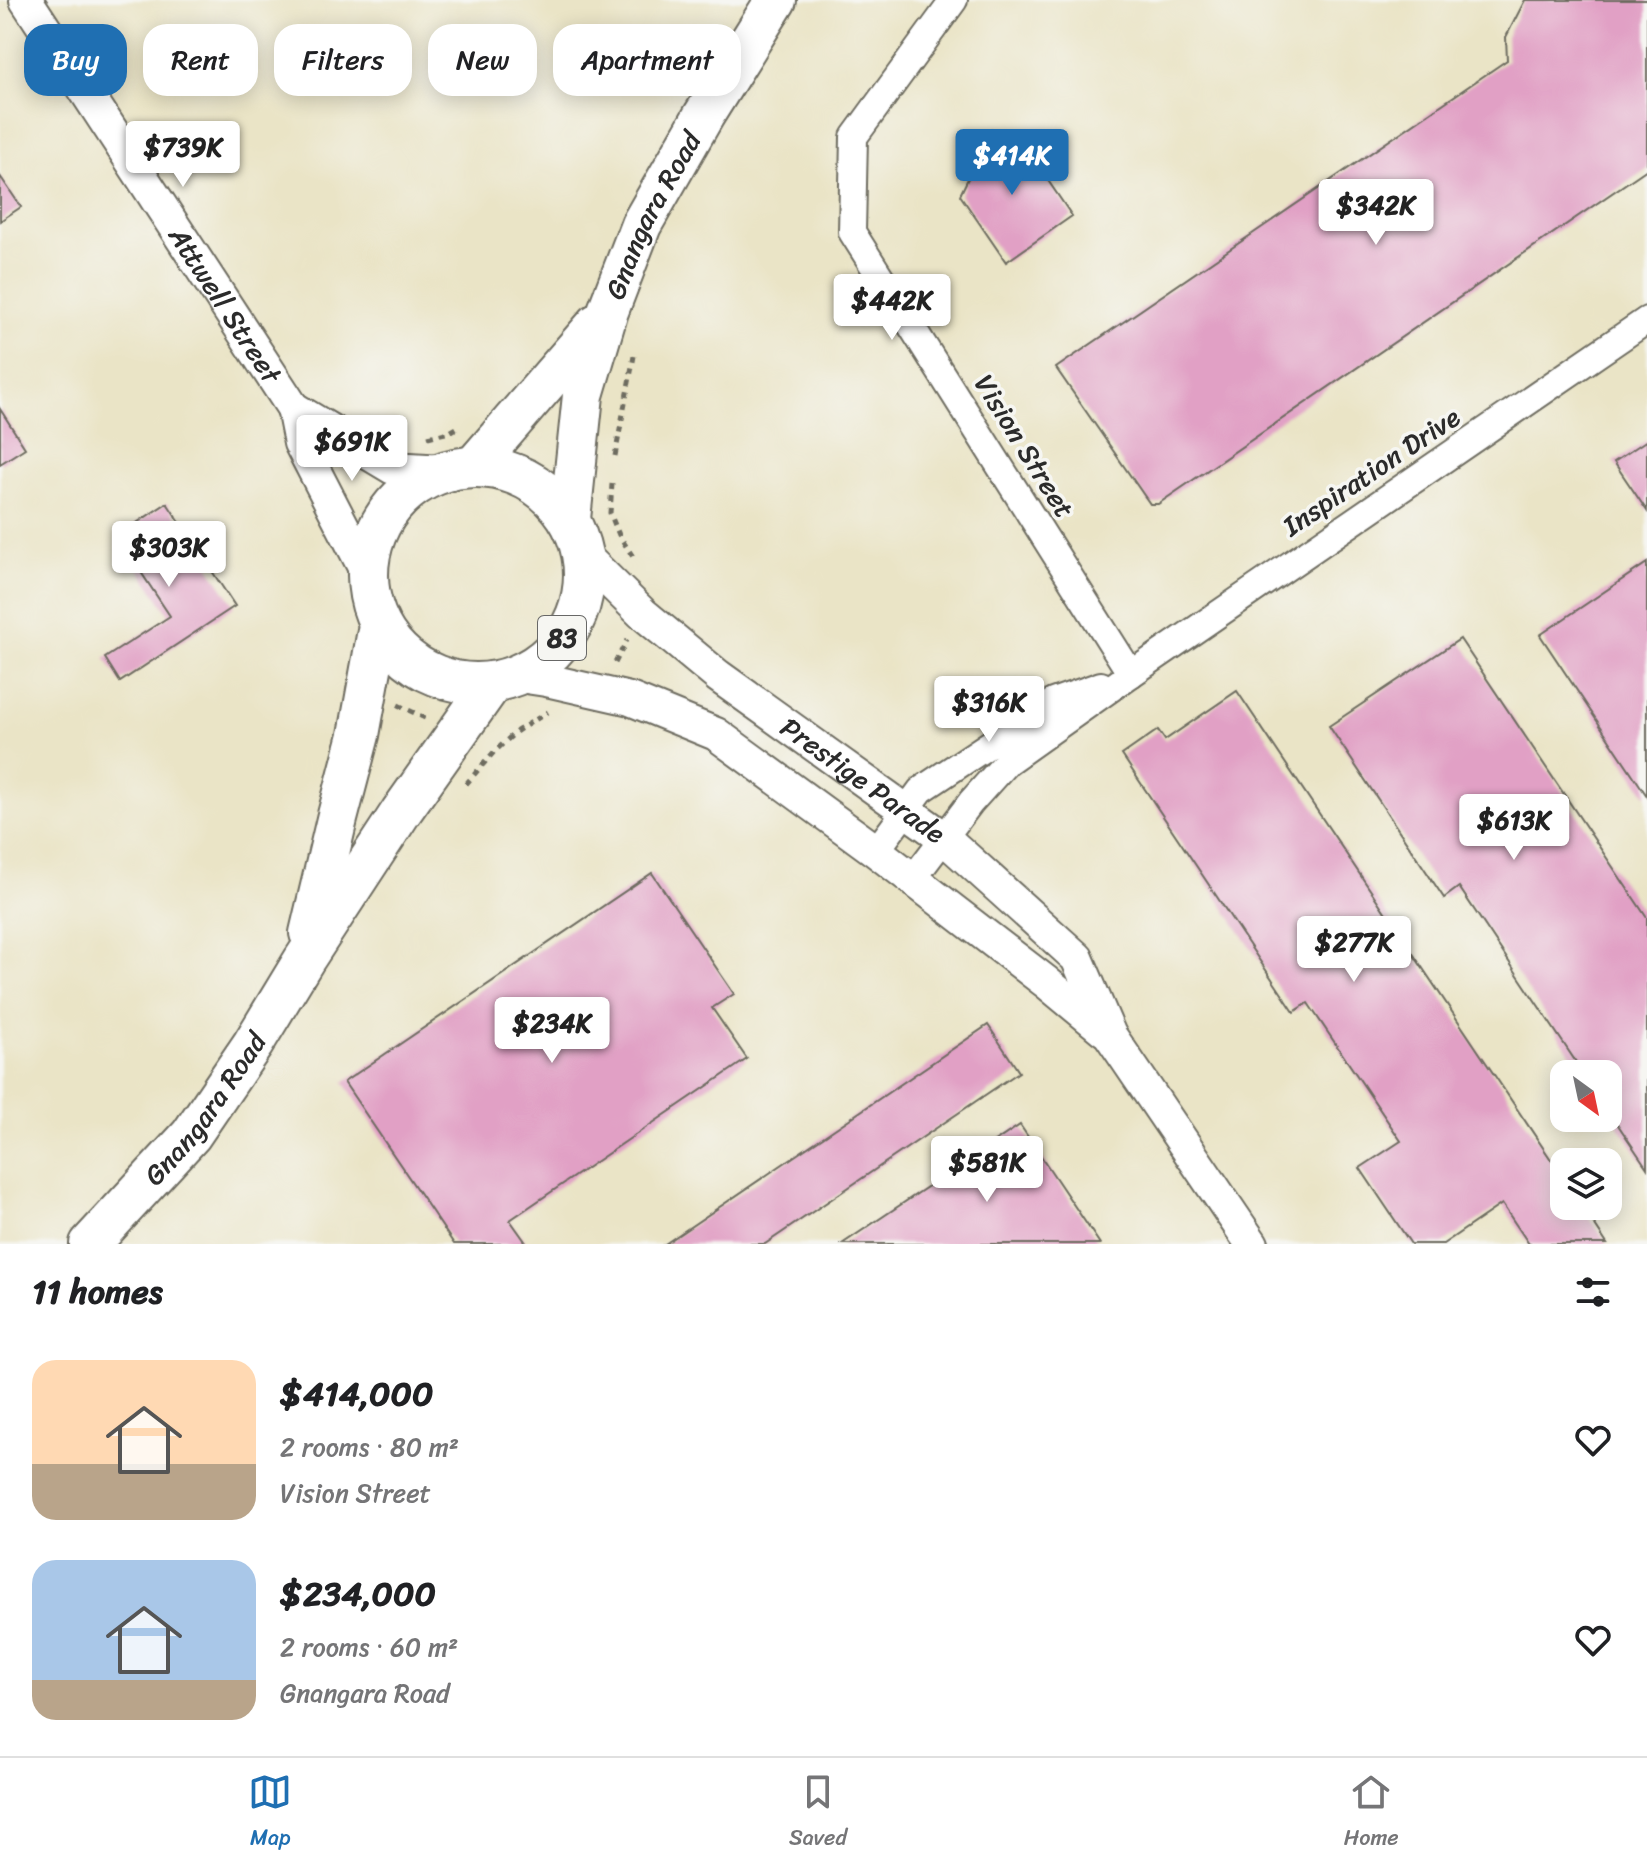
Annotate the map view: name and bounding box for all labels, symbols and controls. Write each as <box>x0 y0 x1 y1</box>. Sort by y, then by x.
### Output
chip: Buy <box>24 24 127 96</box>
chip: Rent <box>143 24 258 96</box>
chip: Filters <box>274 24 412 96</box>
chip: New <box>428 24 537 96</box>
chip: Apartment <box>553 24 741 96</box>
street label: Gnangara Road <box>591 120 716 307</box>
pin: $739K <box>127 121 239 189</box>
text: $739K <box>144 124 222 170</box>
pin: $414K <box>956 129 1068 197</box>
text: $414K <box>974 132 1050 178</box>
pin: $342K <box>1320 179 1432 247</box>
text: $342K <box>1337 182 1415 228</box>
street label: Attwell Street <box>155 215 296 395</box>
pin: $442K <box>836 274 948 342</box>
text: $442K <box>852 277 932 323</box>
street label: Vision Street <box>961 364 1088 528</box>
street label: Inspiration Drive <box>1271 393 1470 550</box>
pin: $691K <box>296 415 408 483</box>
text: $691K <box>314 418 390 464</box>
pin: $303K <box>113 521 225 589</box>
text: $303K <box>130 524 208 570</box>
road number: 83 <box>538 616 586 660</box>
pin: $316K <box>933 676 1045 744</box>
text: $316K <box>952 679 1026 725</box>
street label: Prestige Parade <box>770 704 956 857</box>
pin: $613K <box>1458 794 1570 862</box>
text: $613K <box>1477 797 1551 843</box>
pin: $277K <box>1298 916 1410 984</box>
text: $277K <box>1315 919 1393 965</box>
pin: $234K <box>496 997 608 1065</box>
text: $234K <box>513 1000 591 1046</box>
street label: Gnangara Road <box>131 1021 281 1197</box>
north arrow <box>1550 1060 1622 1132</box>
map controls <box>1550 1060 1622 1220</box>
pin: $581K <box>931 1136 1043 1204</box>
text: $581K <box>949 1139 1025 1185</box>
button: layers <box>1550 1148 1622 1220</box>
text: 11 homes <box>32 1262 163 1322</box>
icon: filters <box>1571 1270 1615 1314</box>
text: $414,000 <box>280 1364 434 1424</box>
icon: home <box>96 1392 192 1488</box>
icon: heart <box>1571 1418 1615 1462</box>
text: 2 rooms · 80 m² <box>280 1424 459 1470</box>
text: Vision Street <box>280 1470 431 1516</box>
text: $234,000 <box>280 1564 436 1624</box>
icon: home <box>96 1592 192 1688</box>
icon: heart <box>1571 1618 1615 1662</box>
text: 2 rooms · 60 m² <box>280 1624 458 1670</box>
text: Gnangara Road <box>280 1670 450 1716</box>
tab: Map <box>248 1770 292 1857</box>
tab: Saved <box>789 1770 847 1857</box>
tab: Home <box>1344 1770 1399 1857</box>

